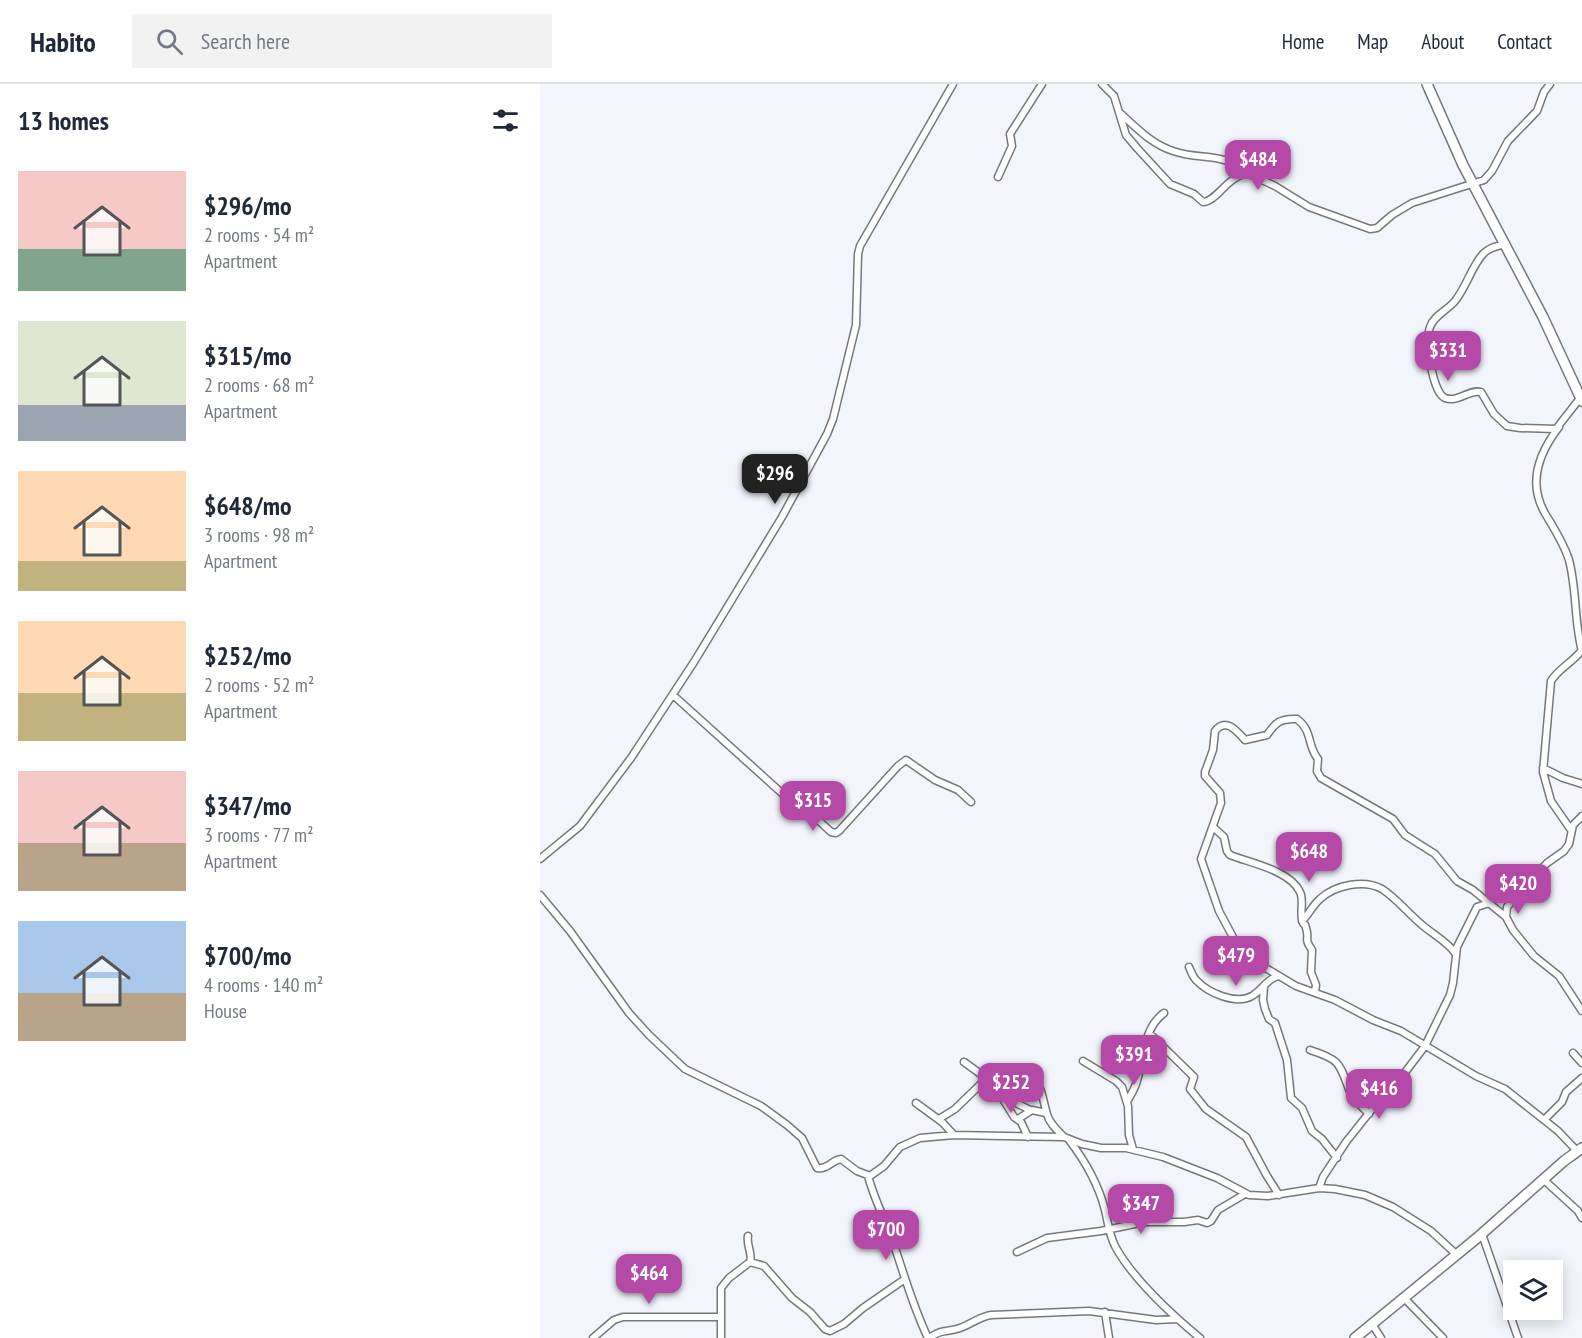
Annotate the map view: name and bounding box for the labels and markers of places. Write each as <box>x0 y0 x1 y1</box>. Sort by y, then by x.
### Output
pin: $484 <box>1222 140 1294 191</box>
pin: $331 <box>1412 331 1484 382</box>
pin: $296 <box>739 454 811 505</box>
pin: $315 <box>777 781 849 832</box>
pin: $648 <box>1273 832 1345 883</box>
pin: $420 <box>1482 864 1554 915</box>
pin: $479 <box>1200 936 1272 987</box>
pin: $391 <box>1098 1035 1170 1086</box>
pin: $252 <box>975 1063 1047 1114</box>
pin: $416 <box>1343 1069 1415 1120</box>
pin: $347 <box>1105 1184 1177 1235</box>
pin: $700 <box>850 1210 922 1261</box>
pin: $464 <box>613 1254 685 1305</box>

